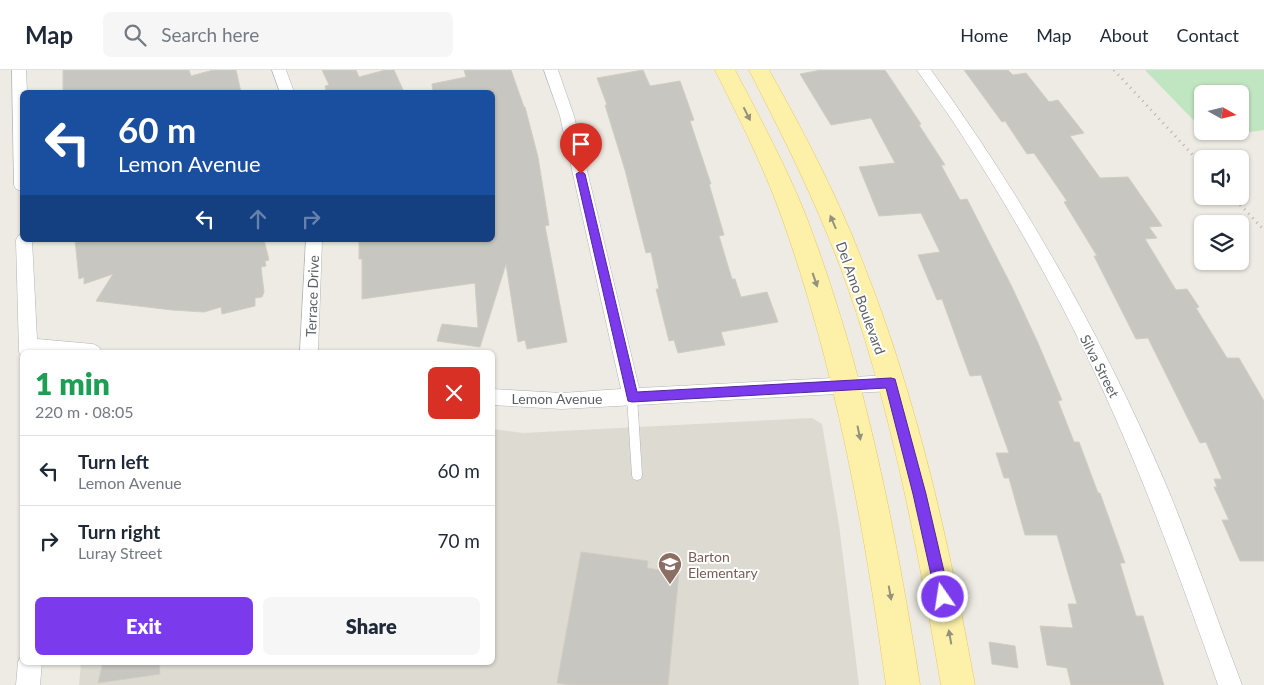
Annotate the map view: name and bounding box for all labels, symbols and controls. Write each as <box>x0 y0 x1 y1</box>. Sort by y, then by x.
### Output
search box <box>103 12 453 57</box>
text: Map <box>25 20 73 49</box>
icon: search <box>121 21 149 49</box>
text: Search here <box>161 23 259 46</box>
text: Home <box>960 24 1008 46</box>
text: Map <box>1036 24 1072 46</box>
text: About <box>1100 24 1149 46</box>
text: Contact <box>1177 24 1239 46</box>
north arrow <box>1194 85 1249 140</box>
map controls <box>1194 85 1249 270</box>
one-way arrow <box>743 106 751 121</box>
text: 60 m <box>118 108 196 150</box>
icon: left <box>35 110 100 175</box>
pin <box>560 123 602 174</box>
icon: arrive <box>567 130 595 158</box>
text: Lemon Avenue <box>118 150 261 177</box>
button: sound <box>1194 150 1249 205</box>
icon: left <box>191 205 219 233</box>
icon: ahead <box>244 205 272 233</box>
icon: right <box>297 205 325 233</box>
one-way arrow <box>829 214 837 229</box>
button: layers <box>1194 215 1249 270</box>
street label: Del Amo Boulevard <box>833 239 889 357</box>
street label: Terrace Drive <box>302 255 322 337</box>
one-way arrow <box>812 272 820 287</box>
street label: Silva Street <box>1077 332 1123 400</box>
text: 1 min <box>35 365 110 401</box>
button: close <box>428 367 480 419</box>
street label: Lemon Avenue <box>512 390 602 407</box>
text: 220 m · 08:05 <box>35 402 134 421</box>
one-way arrow <box>855 426 863 442</box>
text: Turn left <box>78 450 149 473</box>
icon: left <box>35 457 63 485</box>
text: 60 m <box>437 459 480 482</box>
text: Lemon Avenue <box>78 473 182 492</box>
text: Turn right <box>78 520 160 543</box>
icon: right <box>35 527 63 555</box>
text: 70 m <box>437 529 480 552</box>
text: Luray Street <box>78 543 162 562</box>
place label: Barton Elementary <box>688 548 758 581</box>
school or university icon: Barton Elementary <box>657 551 683 585</box>
position arrow <box>916 570 968 622</box>
one-way arrow <box>886 585 894 601</box>
button: Exit <box>35 597 253 655</box>
button: Share <box>263 597 480 655</box>
one-way arrow <box>945 629 953 645</box>

